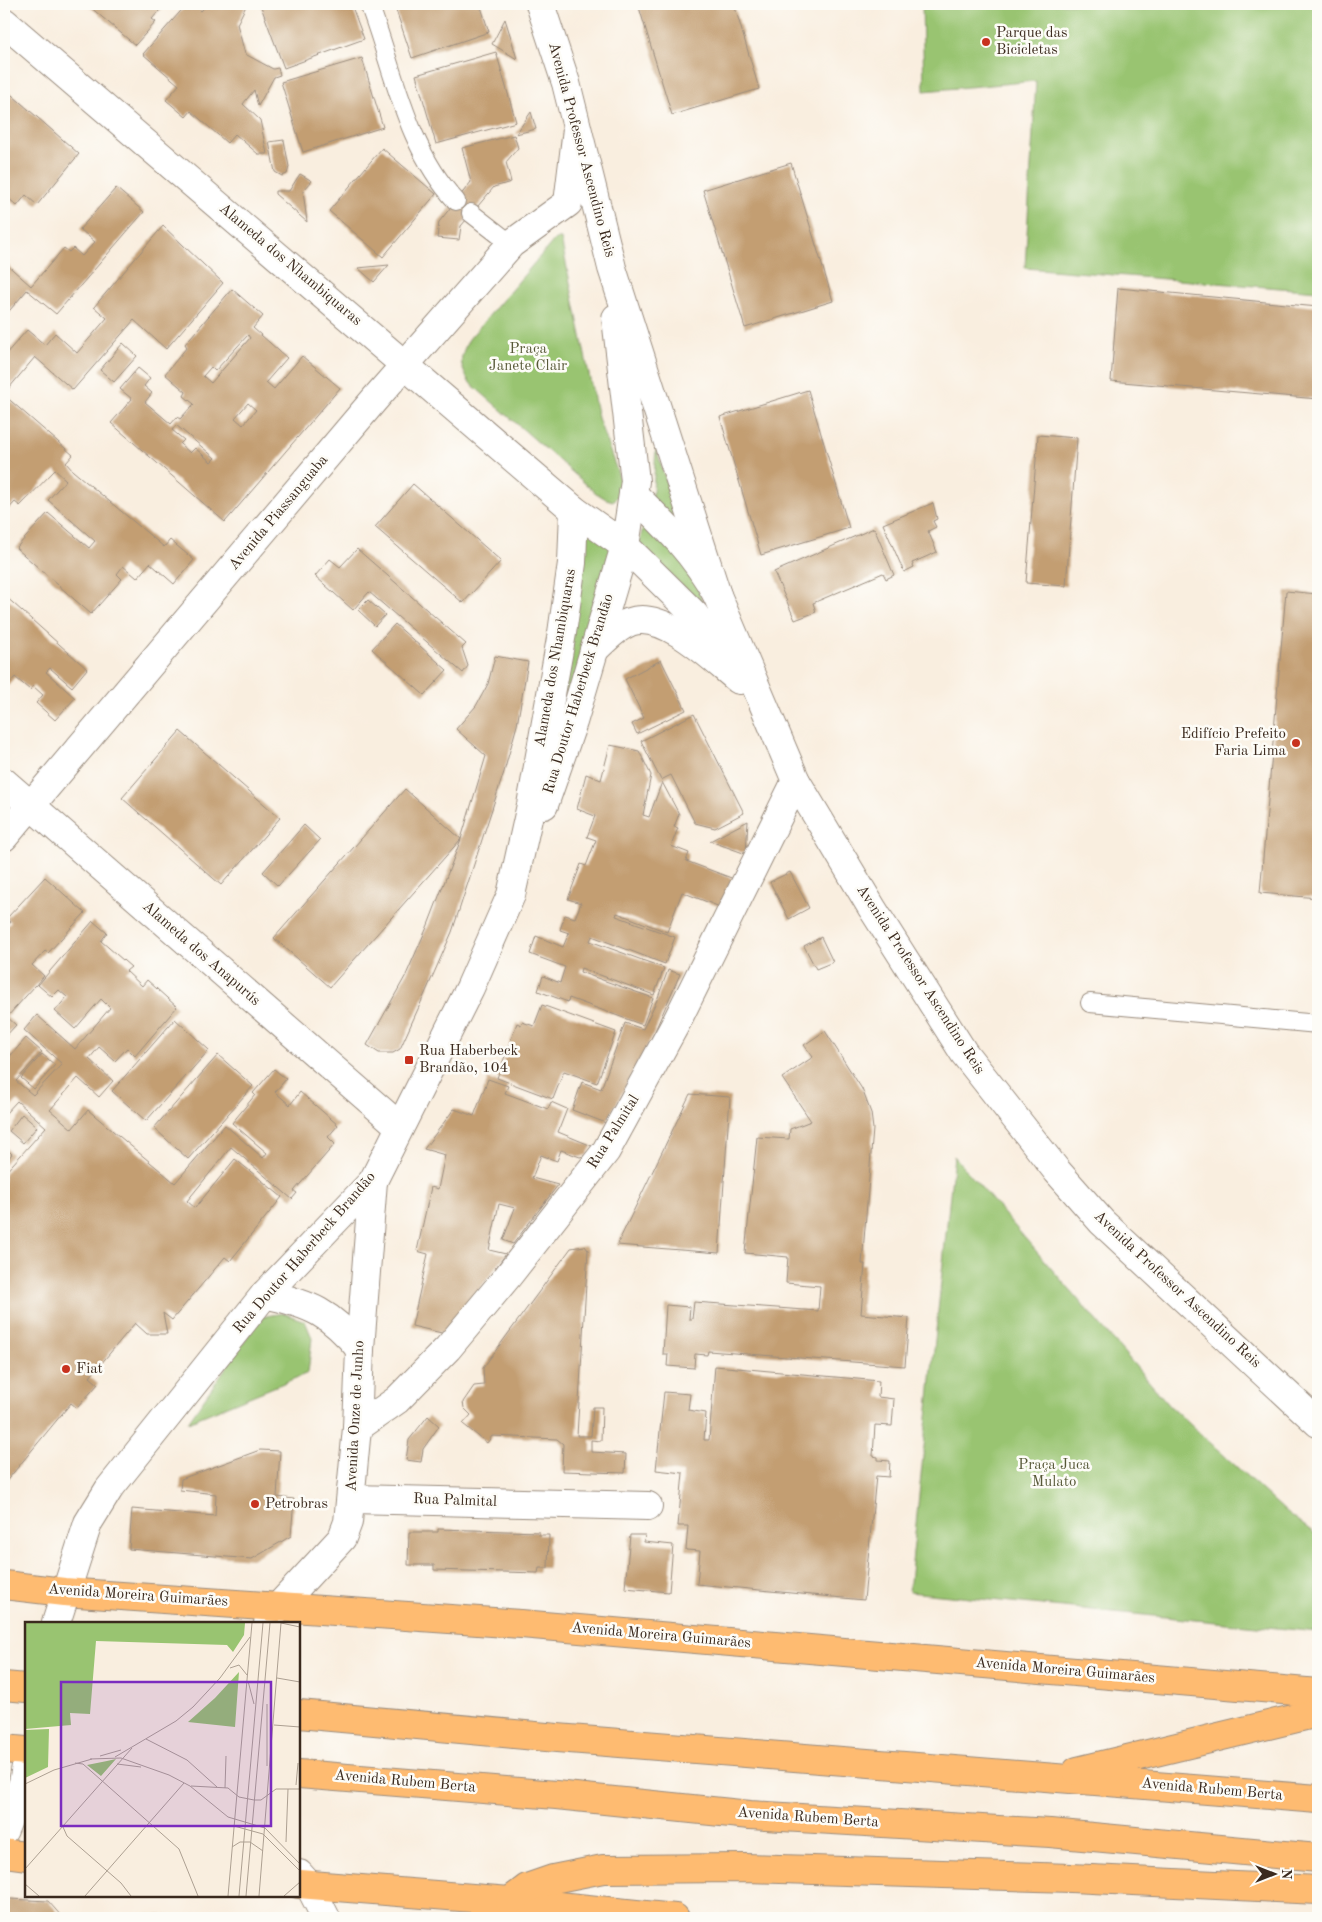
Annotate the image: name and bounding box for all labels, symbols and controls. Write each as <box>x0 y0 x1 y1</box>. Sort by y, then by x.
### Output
place label: Parque das Bicicletas <box>996 26 1068 58</box>
marker: Parque das Bicicletas <box>980 36 992 48</box>
street label: Avenida Professor Ascendino Reis <box>545 41 617 259</box>
street label: Alameda dos Nhambiquaras <box>216 201 364 329</box>
park label: Praça Janete Clair <box>489 342 567 374</box>
street label: Avenida Piassanguaba <box>227 452 332 573</box>
street label: Alameda dos Nhambiquaras <box>533 568 579 748</box>
street label: Rua Doutor Haberbeck Brandão <box>541 592 617 796</box>
place label: Edifício Prefeito Faria Lima <box>1181 727 1287 759</box>
marker: Edifício Prefeito Faria Lima <box>1290 737 1302 749</box>
street label: Avenida Professor Ascendino Reis <box>853 883 987 1077</box>
street label: Alameda dos Anapurús <box>139 899 263 1009</box>
place label: Rua Haberbeck Brandão, 104 <box>419 1044 518 1076</box>
marker: Rua Haberbeck Brandão, 104 <box>403 1054 415 1066</box>
street label: Rua Palmital <box>585 1092 643 1172</box>
street label: Rua Doutor Haberbeck Brandão <box>231 1169 379 1337</box>
street label: Avenida Professor Ascendino Reis <box>1091 1209 1263 1371</box>
street label: Avenida Onze de Junho <box>345 1340 367 1492</box>
place label: Fiat <box>76 1362 103 1377</box>
marker: Fiat <box>60 1363 72 1375</box>
park label: Praça Juca Mulato <box>1018 1458 1091 1490</box>
street label: Rua Palmital <box>413 1492 497 1510</box>
place label: Petrobras <box>265 1497 328 1512</box>
marker: Petrobras <box>249 1498 261 1510</box>
street label: Avenida Moreira Guimarães <box>48 1582 228 1610</box>
street label: Avenida Moreira Guimarães <box>571 1621 751 1651</box>
inset map <box>25 1622 300 1897</box>
street label: Avenida Moreira Guimarães <box>975 1656 1155 1686</box>
street label: Avenida Rubem Berta <box>334 1768 477 1796</box>
street label: Avenida Rubem Berta <box>1141 1776 1284 1804</box>
street label: Avenida Rubem Berta <box>737 1806 880 1830</box>
north arrow <box>1250 1850 1300 1900</box>
text: N <box>1279 1869 1293 1880</box>

